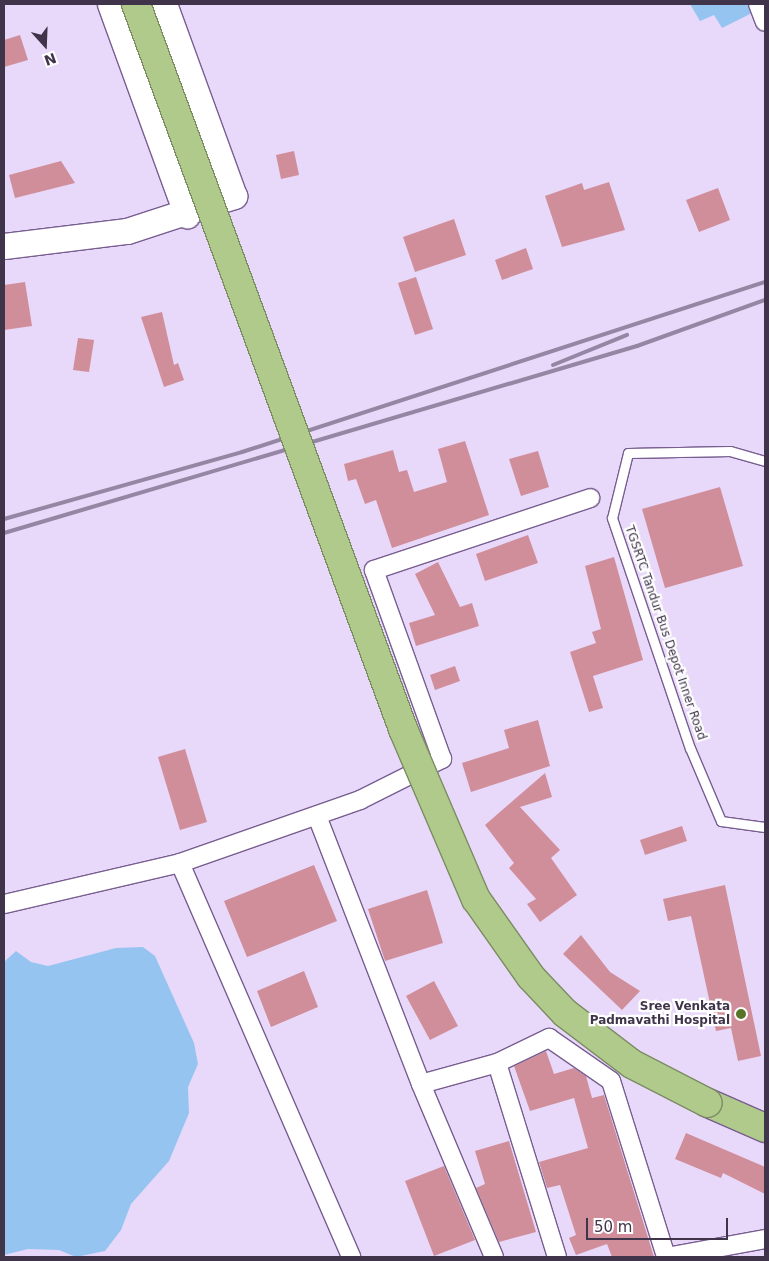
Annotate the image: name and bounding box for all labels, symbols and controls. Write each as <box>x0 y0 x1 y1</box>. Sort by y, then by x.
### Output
north arrow <box>20 20 70 70</box>
text: N <box>42 50 58 69</box>
street label: TGSRTC Tandur Bus Depot Inner Road <box>621 524 709 742</box>
place label: Sree Venkata Padmavathi Hospital <box>590 1000 730 1028</box>
marker: Sree Venkata Padmavathi Hospital <box>734 1007 748 1021</box>
scale bar <box>589 1208 732 1240</box>
text: 50 m <box>594 1218 632 1236</box>

